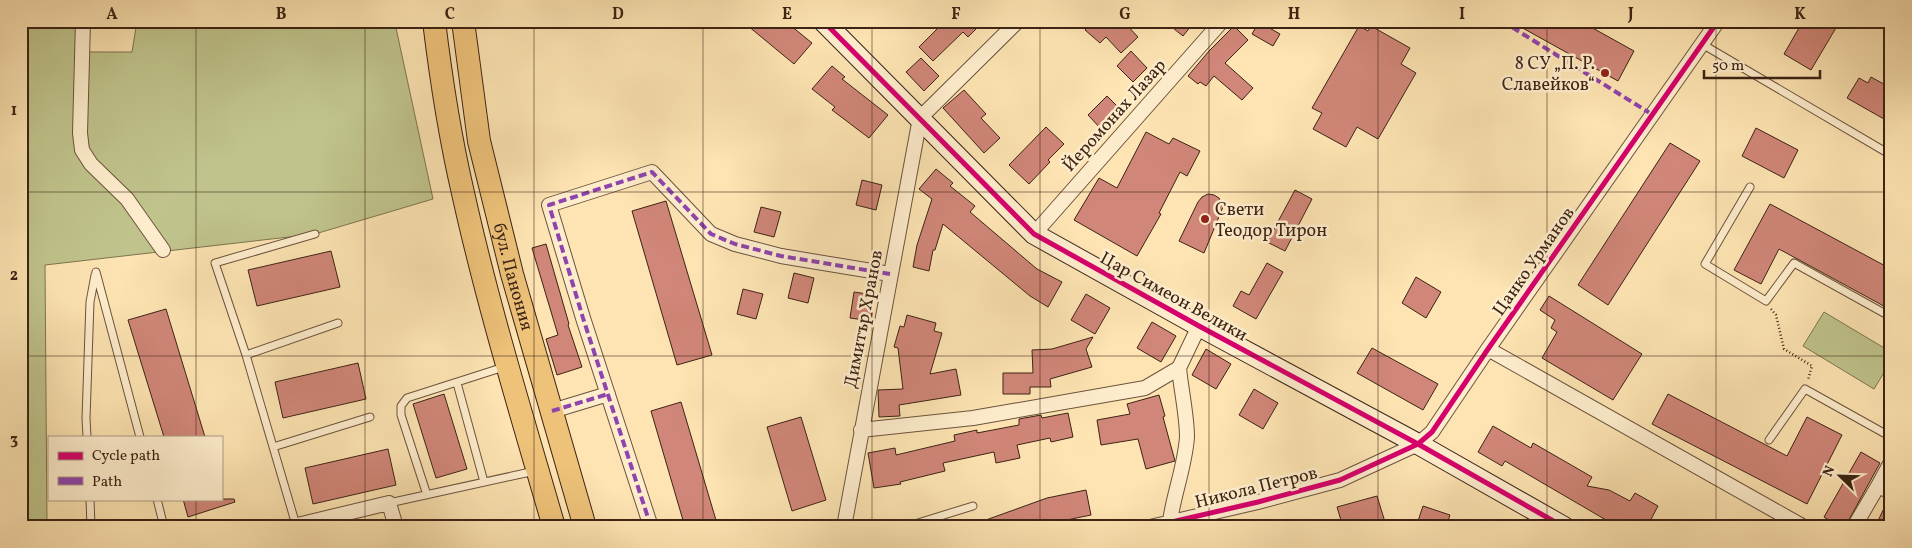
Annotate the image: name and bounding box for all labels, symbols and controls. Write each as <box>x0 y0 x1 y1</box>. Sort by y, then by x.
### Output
text: A <box>106 4 118 26</box>
text: B <box>276 4 287 26</box>
text: C <box>445 4 455 26</box>
text: D <box>612 4 624 26</box>
text: E <box>782 4 792 26</box>
text: F <box>951 4 961 26</box>
text: G <box>1119 4 1131 26</box>
text: H <box>1288 4 1300 26</box>
text: I <box>1459 4 1465 26</box>
text: J <box>1627 4 1634 26</box>
text: K <box>1794 4 1806 26</box>
scale bar <box>1704 48 1821 80</box>
place label: 8 СУ „П. Р. Славейков“ <box>1502 52 1595 98</box>
street label: Йеромонах Лазар <box>1058 54 1173 178</box>
text: 50 m <box>1712 56 1744 77</box>
marker: 8 СУ „П. Р. Славейков“ <box>1599 67 1611 79</box>
text: 1 <box>11 100 17 122</box>
place label: Свети Теодор Тирон <box>1215 198 1327 244</box>
street label: Цанко Урманов <box>1487 202 1581 321</box>
marker: Свети Теодор Тирон <box>1199 213 1211 225</box>
street label: бул. Панония <box>486 221 539 334</box>
street label: Цар Симеон Велики <box>1095 246 1252 348</box>
street label: Димитър Хранов <box>839 248 890 391</box>
text: 2 <box>10 265 18 287</box>
text: 3 <box>10 429 18 451</box>
legend <box>48 436 222 500</box>
text: Cycle path <box>92 446 160 467</box>
north arrow <box>1814 450 1864 500</box>
street label: Никола Петров <box>1192 461 1320 516</box>
text: N <box>1819 463 1840 480</box>
text: Path <box>92 472 122 493</box>

